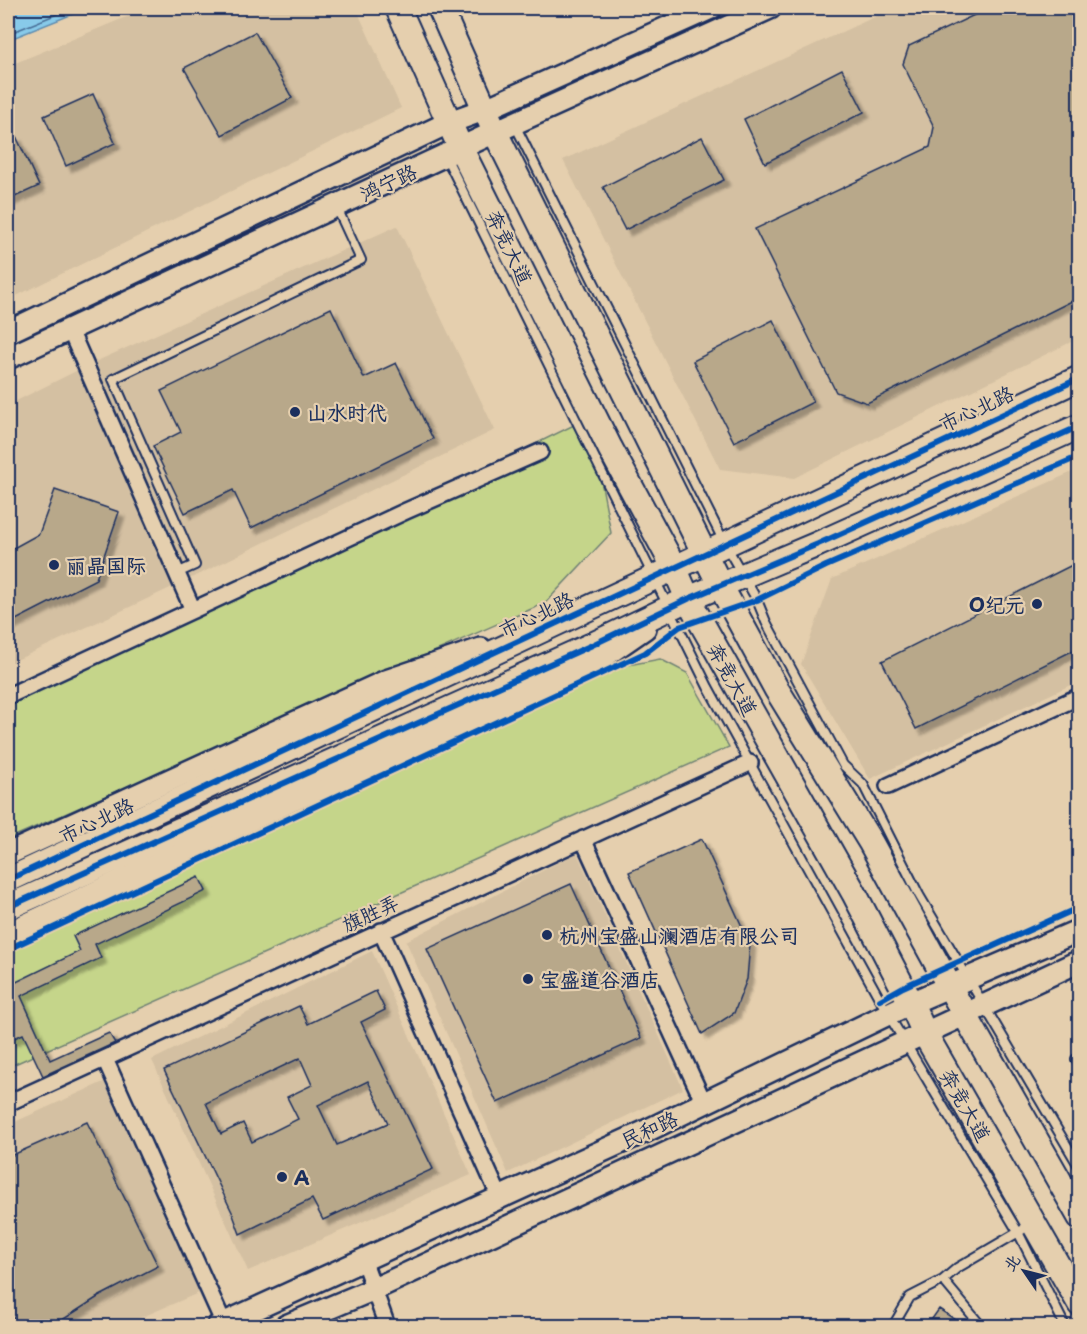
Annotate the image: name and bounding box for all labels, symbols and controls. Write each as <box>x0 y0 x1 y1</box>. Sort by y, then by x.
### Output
street label: 鸿宁路 <box>354 155 422 208</box>
street label: 奔竞大道 <box>479 204 541 290</box>
street label: 市心北路 <box>933 377 1019 438</box>
place label: 山水时代 <box>307 397 387 427</box>
marker: 山水时代 <box>288 405 302 419</box>
place label: 丽晶国际 <box>66 550 146 580</box>
marker: 丽晶国际 <box>47 558 61 572</box>
street label: 市心北路 <box>493 583 579 644</box>
place label: O纪元 <box>969 589 1025 619</box>
marker: O纪元 <box>1030 597 1044 611</box>
street label: 奔竞大道 <box>700 637 766 721</box>
street label: 市心北路 <box>53 789 139 850</box>
street label: 旗胜弄 <box>336 887 404 939</box>
place label: 杭州宝盛山澜酒店有限公司 <box>559 920 799 950</box>
marker: 杭州宝盛山澜酒店有限公司 <box>540 928 554 942</box>
place label: 宝盛道谷酒店 <box>540 964 660 994</box>
marker: 宝盛道谷酒店 <box>521 972 535 986</box>
street label: 奔竞大道 <box>933 1063 999 1147</box>
street label: 民和路 <box>615 1102 683 1155</box>
place label: A <box>294 1162 310 1192</box>
marker: A <box>275 1170 289 1184</box>
north arrow <box>994 1241 1054 1301</box>
text: 北 <box>996 1248 1025 1275</box>

